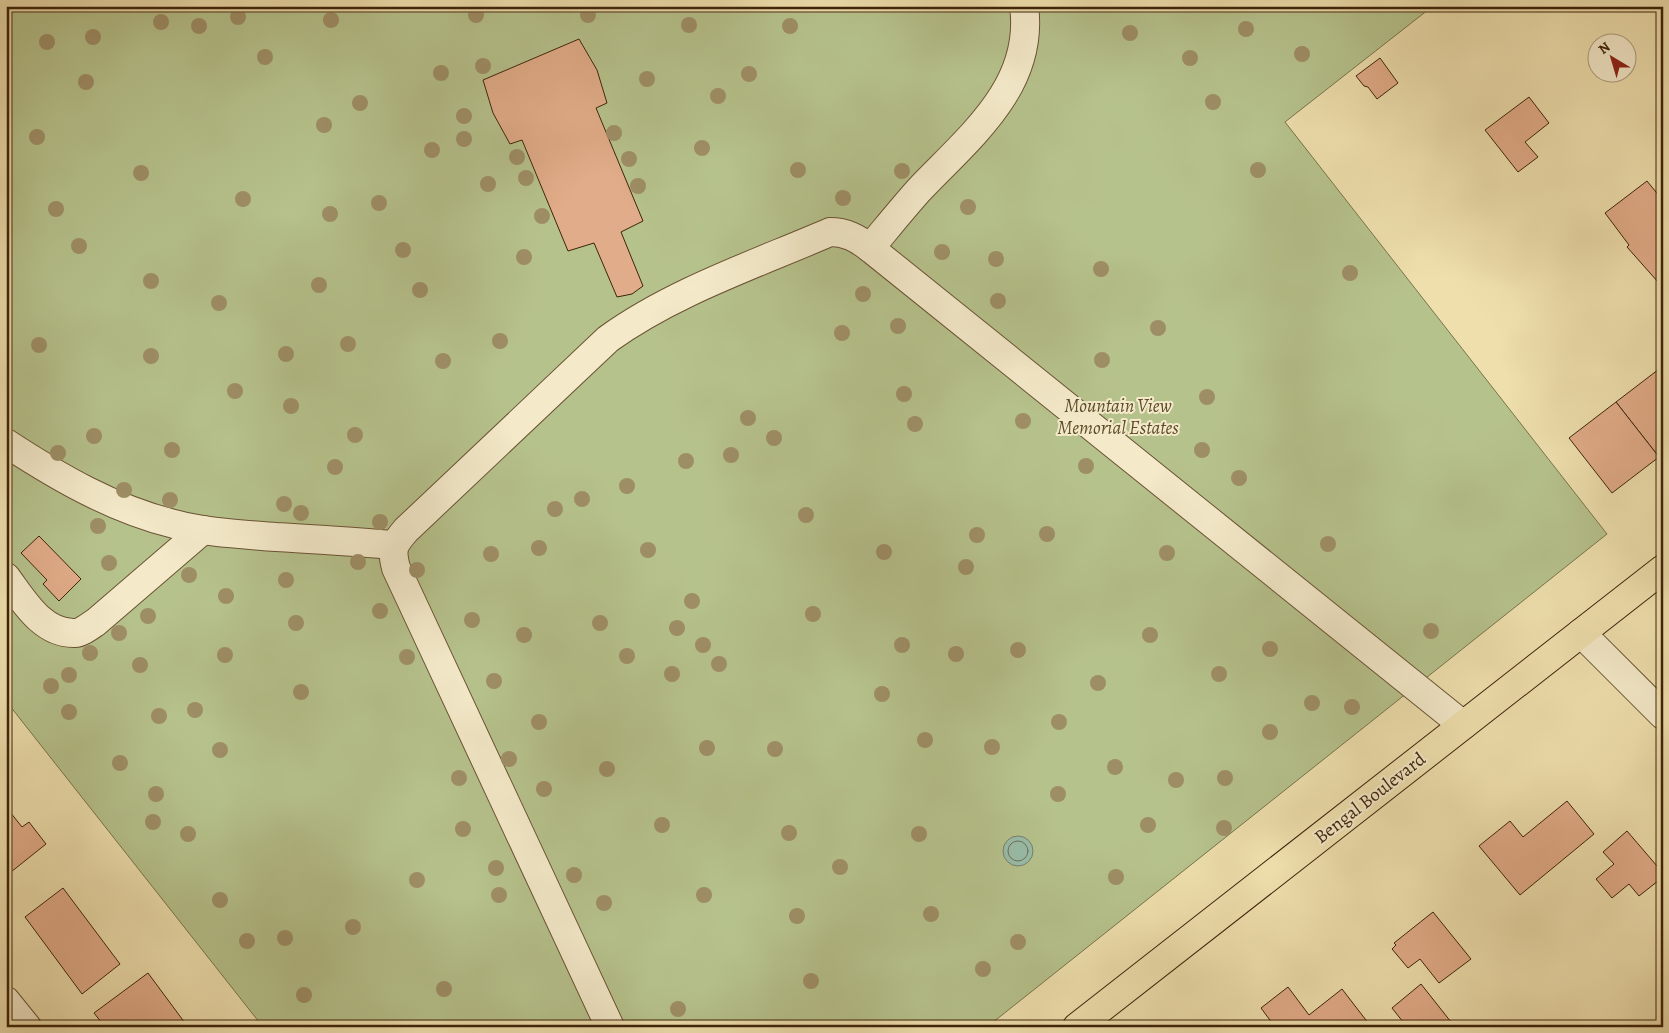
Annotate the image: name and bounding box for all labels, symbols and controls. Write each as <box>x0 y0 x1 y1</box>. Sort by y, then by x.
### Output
north arrow <box>1586 32 1636 82</box>
text: N <box>1594 38 1614 59</box>
park label: Mountain View Memorial Estates <box>1057 393 1179 441</box>
street label: Bengal Boulevard <box>1309 746 1432 850</box>

